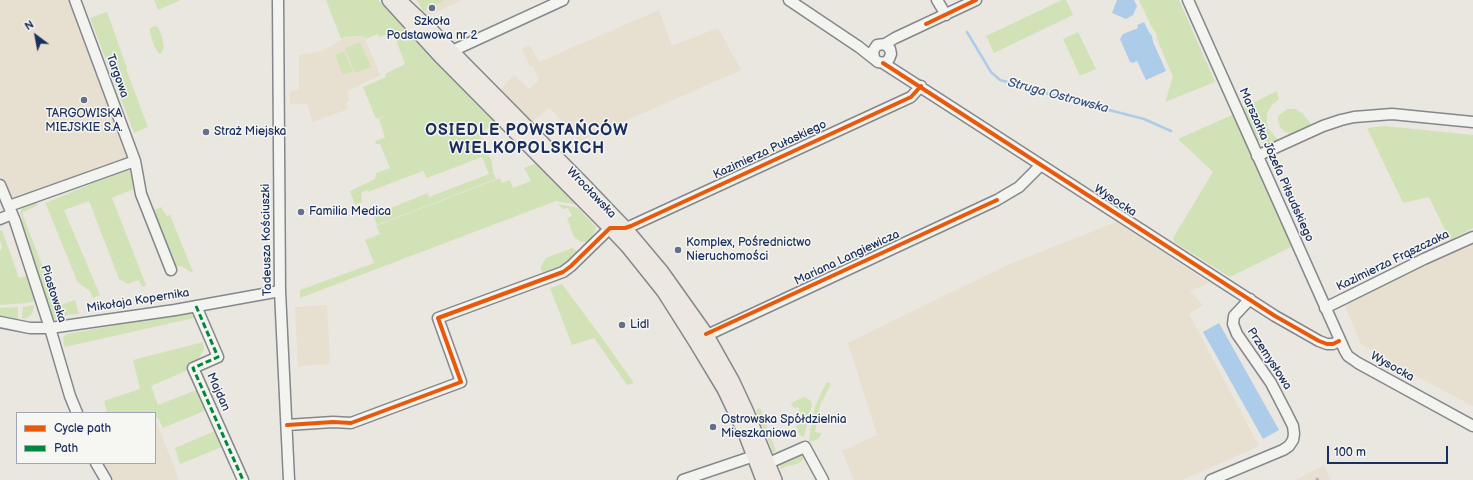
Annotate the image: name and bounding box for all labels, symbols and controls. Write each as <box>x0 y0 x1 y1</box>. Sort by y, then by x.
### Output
marker: Szkoła Podstawowa nr 2 <box>427 3 437 13</box>
place label: Szkoła Podstawowa nr 2 <box>387 15 477 43</box>
north arrow <box>16 16 56 56</box>
text: N <box>22 18 36 33</box>
street label: Targowa <box>102 52 132 100</box>
water label: Struga Ostrowska <box>1006 75 1110 117</box>
street label: Marszałka Józefa Piłsudskiego <box>1235 86 1317 244</box>
marker: TARGOWISKA MIEJSKIE S.A. <box>79 95 89 105</box>
place label: TARGOWISKA MIEJSKIE S.A. <box>45 107 123 135</box>
street label: Kazimierza Pułaskiego <box>711 117 829 183</box>
district label: OSIEDLE POWSTAŃCÓW WIELKOPOLSKICH <box>425 121 629 159</box>
place label: Straż Miejska <box>214 125 286 139</box>
marker: Straż Miejska <box>201 127 211 137</box>
street label: Wrocławska <box>563 165 619 221</box>
street label: Wysocka <box>1091 182 1139 220</box>
street label: Tadeusza Kościuszki <box>259 184 275 296</box>
place label: Familia Medica <box>309 205 391 219</box>
marker: Familia Medica <box>296 207 306 217</box>
street label: Mariana Langiewicza <box>792 227 902 289</box>
street label: Kazimierza Frąszczaka <box>1334 227 1452 295</box>
place label: Komplex, Pośrednictwo Nieruchomości <box>686 236 811 264</box>
marker: Komplex, Pośrednictwo Nieruchomości <box>673 245 683 255</box>
street label: Piastowska <box>37 263 69 325</box>
street label: Mikołaja Kopernika <box>86 286 190 316</box>
place label: Lidl <box>630 318 649 332</box>
marker: Lidl <box>617 320 627 330</box>
street label: Przemysłowa <box>1244 325 1294 393</box>
street label: Wysocka <box>1368 349 1416 385</box>
street label: Majdan <box>203 371 233 413</box>
legend <box>16 412 156 464</box>
place label: Ostrowska Spółdzielnia Mieszkaniowa <box>721 413 847 441</box>
text: Cycle path <box>54 421 111 436</box>
marker: Ostrowska Spółdzielnia Mieszkaniowa <box>708 422 718 432</box>
scale bar <box>1329 438 1450 464</box>
text: Path <box>54 441 78 456</box>
text: 100 m <box>1334 445 1366 460</box>

